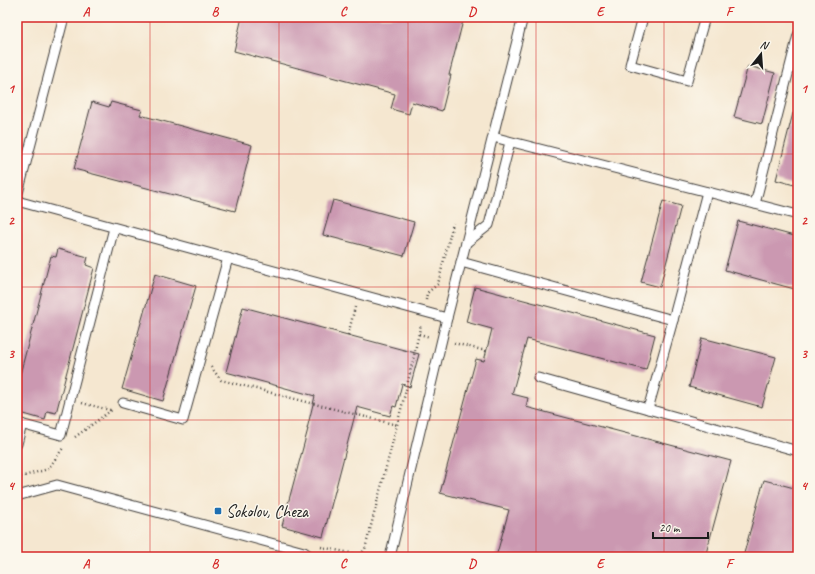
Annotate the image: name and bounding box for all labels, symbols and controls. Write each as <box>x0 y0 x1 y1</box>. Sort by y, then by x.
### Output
text: A <box>83 4 91 20</box>
text: B <box>212 4 220 20</box>
text: C <box>340 4 348 20</box>
text: D <box>468 4 477 20</box>
text: E <box>597 4 606 20</box>
text: F <box>726 4 735 20</box>
north arrow <box>741 34 781 74</box>
text: N <box>759 37 771 53</box>
text: 1 <box>8 81 16 97</box>
text: 1 <box>801 81 809 97</box>
text: 2 <box>8 213 15 229</box>
text: 2 <box>801 213 808 229</box>
text: 3 <box>8 346 15 362</box>
text: 3 <box>801 346 808 362</box>
text: 4 <box>8 478 16 494</box>
text: 4 <box>801 478 809 494</box>
place label: Sokolov, Cheza <box>226 501 309 522</box>
marker: Sokolov, Cheza <box>213 506 223 516</box>
scale bar <box>653 514 708 540</box>
text: 20 m <box>659 520 681 536</box>
text: A <box>83 556 91 572</box>
text: B <box>212 556 220 572</box>
text: C <box>340 556 348 572</box>
text: D <box>468 556 477 572</box>
text: E <box>597 556 606 572</box>
text: F <box>726 556 735 572</box>

